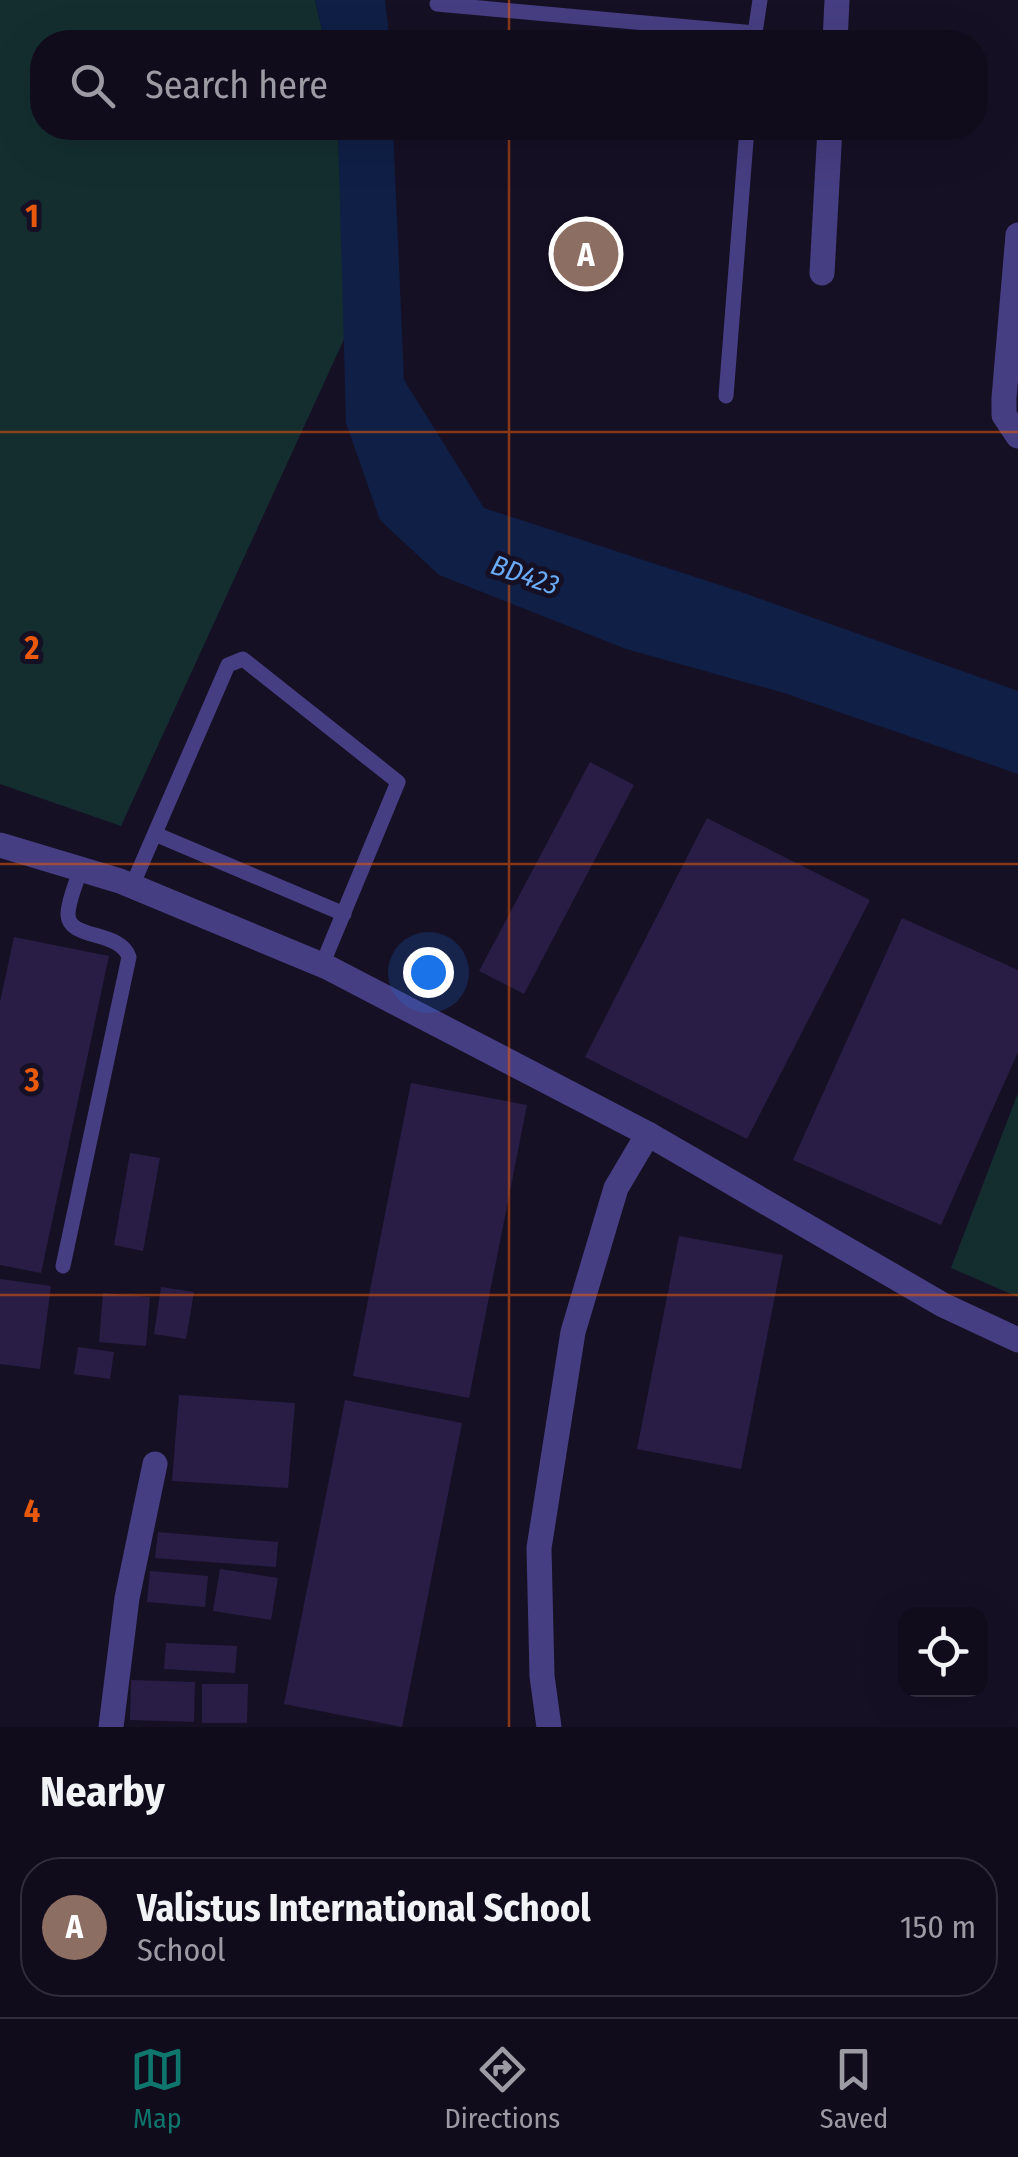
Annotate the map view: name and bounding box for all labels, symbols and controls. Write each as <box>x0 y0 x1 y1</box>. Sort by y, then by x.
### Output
search box <box>30 30 988 140</box>
icon: search <box>65 58 120 113</box>
text: Search here <box>145 62 328 108</box>
text: 1 <box>25 197 39 235</box>
pin: A <box>554 216 618 292</box>
water label: BD423 <box>487 548 563 602</box>
text: 2 <box>24 629 40 667</box>
your location <box>403 947 454 998</box>
text: 3 <box>23 1061 40 1099</box>
text: 4 <box>24 1492 40 1530</box>
map controls <box>898 1607 988 1697</box>
button: locate <box>898 1607 988 1697</box>
text: Nearby <box>40 1767 165 1817</box>
text: Valistus International School <box>137 1885 591 1931</box>
text: A <box>66 1908 83 1946</box>
text: 150 m <box>900 1908 976 1946</box>
text: School <box>137 1931 226 1969</box>
tab: Map <box>130 2042 185 2135</box>
tab: Directions <box>444 2042 560 2135</box>
tab: Saved <box>820 2042 888 2135</box>

